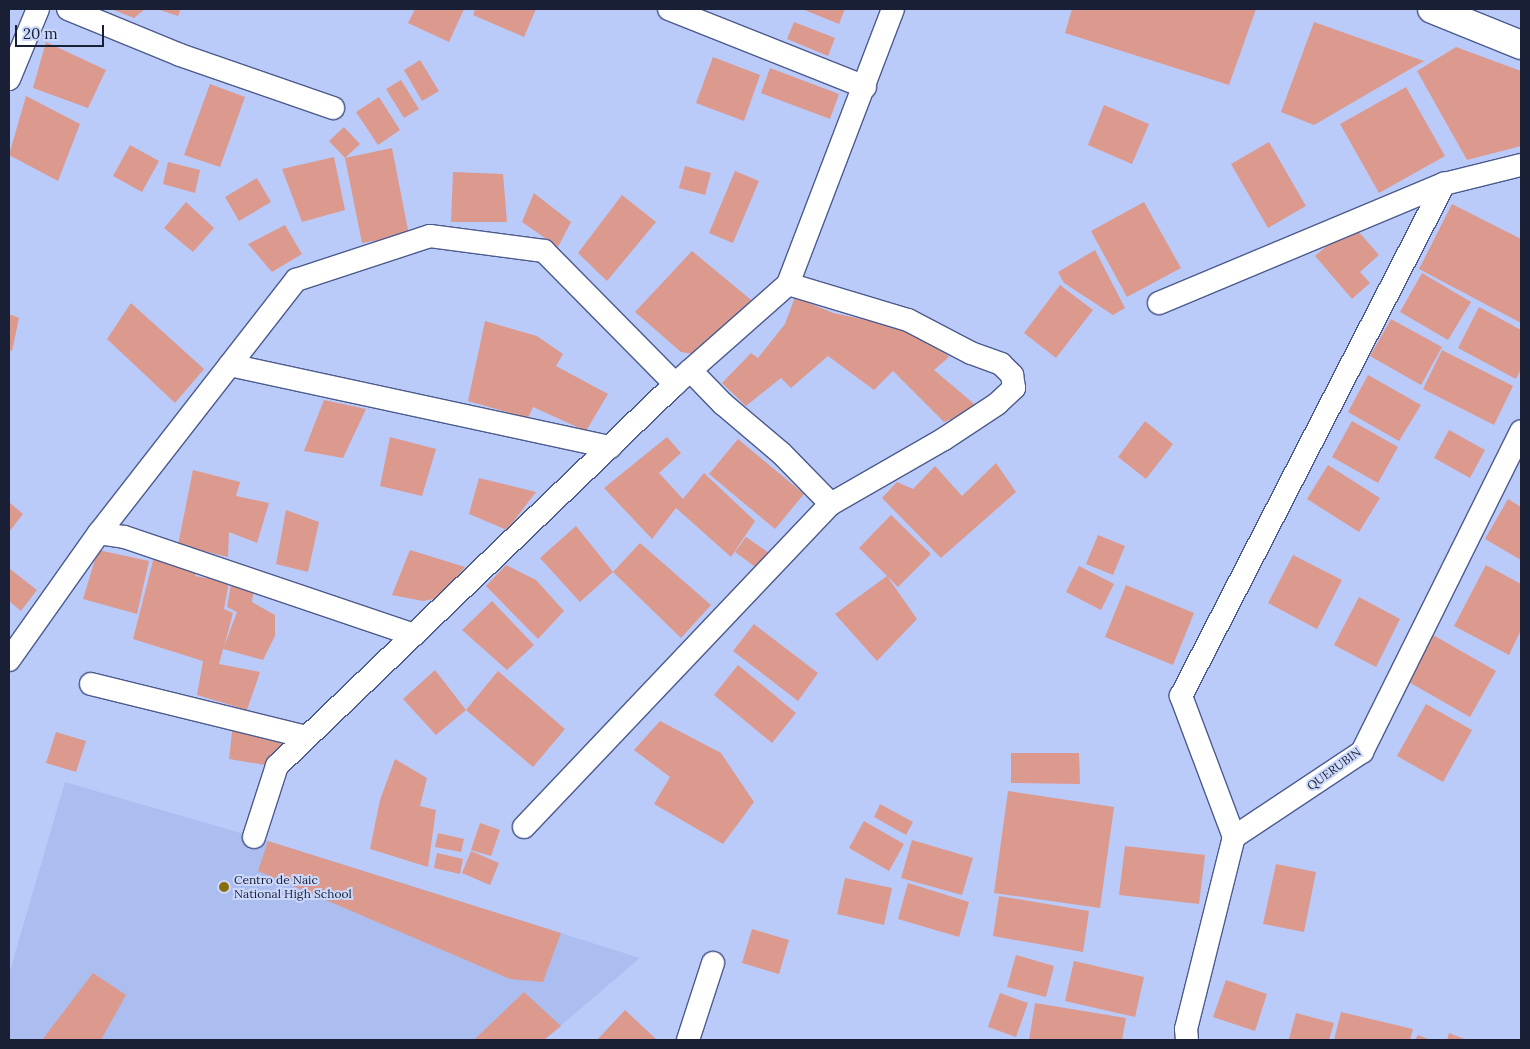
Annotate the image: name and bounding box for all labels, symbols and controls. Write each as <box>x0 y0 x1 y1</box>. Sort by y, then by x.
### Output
scale bar <box>18 15 106 47</box>
text: 20 m <box>23 24 58 43</box>
street label: QUERUBIN <box>1304 745 1364 793</box>
place label: Centro de Naic National High School <box>234 873 352 901</box>
marker: Centro de Naic National High School <box>218 881 230 893</box>

